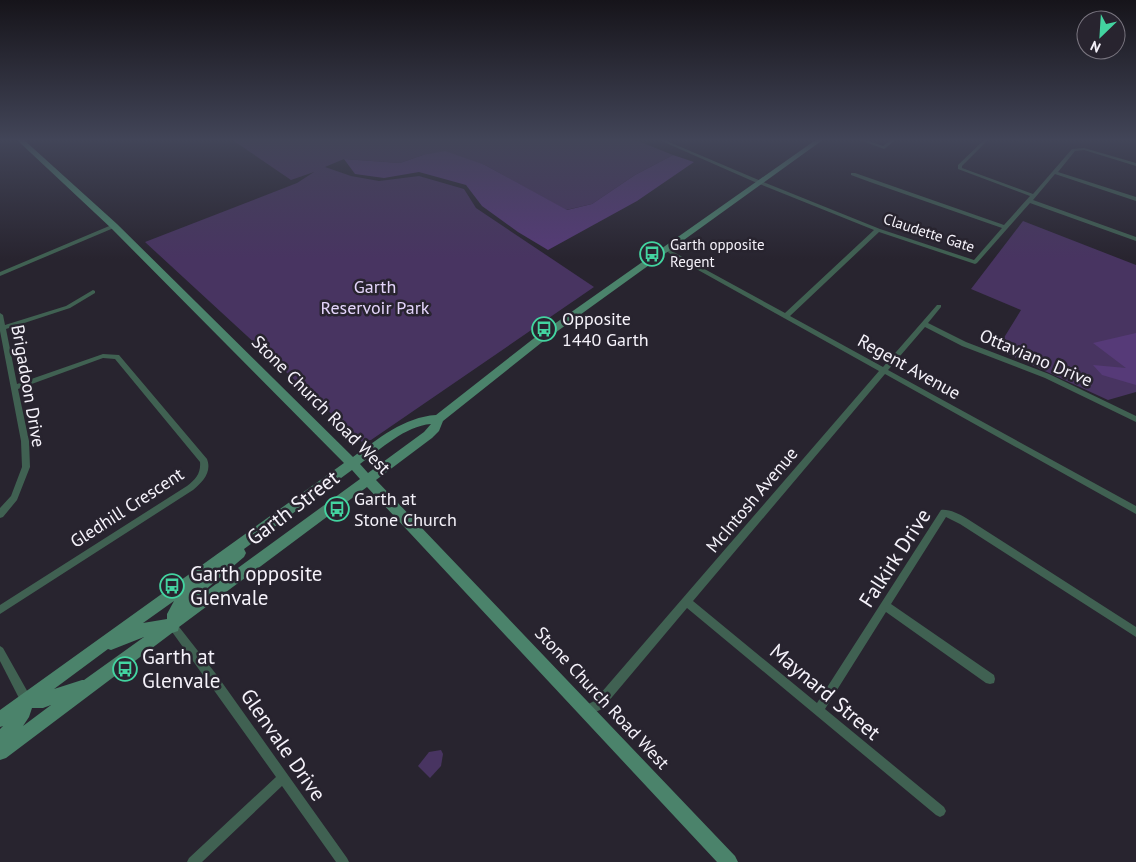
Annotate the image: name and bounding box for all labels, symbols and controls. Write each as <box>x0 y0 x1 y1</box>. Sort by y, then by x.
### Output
north arrow <box>1076 10 1126 60</box>
text: N <box>1088 37 1103 57</box>
street label: Claudette Gate <box>881 209 977 256</box>
place label: Garth opposite Regent <box>670 235 765 271</box>
bus stop icon: Garth opposite Regent <box>639 241 665 267</box>
park label: Garth Reservoir Park <box>321 275 430 319</box>
place label: Opposite 1440 Garth <box>562 307 649 351</box>
bus stop icon: Opposite 1440 Garth <box>531 316 557 342</box>
street label: Brigadoon Drive <box>6 323 51 449</box>
street label: Ottaviano Drive <box>976 323 1096 392</box>
street label: Regent Avenue <box>854 329 965 404</box>
street label: Stone Church Road West <box>247 330 396 479</box>
street label: McIntosh Avenue <box>701 442 802 557</box>
street label: Gledhill Crescent <box>66 462 188 553</box>
street label: Garth Street <box>241 464 344 551</box>
place label: Garth at Stone Church <box>354 487 457 531</box>
bus stop icon: Garth at Stone Church <box>324 496 350 522</box>
street label: Falkirk Drive <box>853 503 936 612</box>
place label: Garth opposite Glenvale <box>190 560 323 611</box>
bus stop icon: Garth opposite Glenvale <box>159 573 185 599</box>
street label: Stone Church Road West <box>530 621 675 774</box>
street label: Maynard Street <box>764 637 886 746</box>
place label: Garth at Glenvale <box>142 643 220 694</box>
bus stop icon: Garth at Glenvale <box>112 656 138 682</box>
street label: Glenvale Drive <box>235 683 332 806</box>

